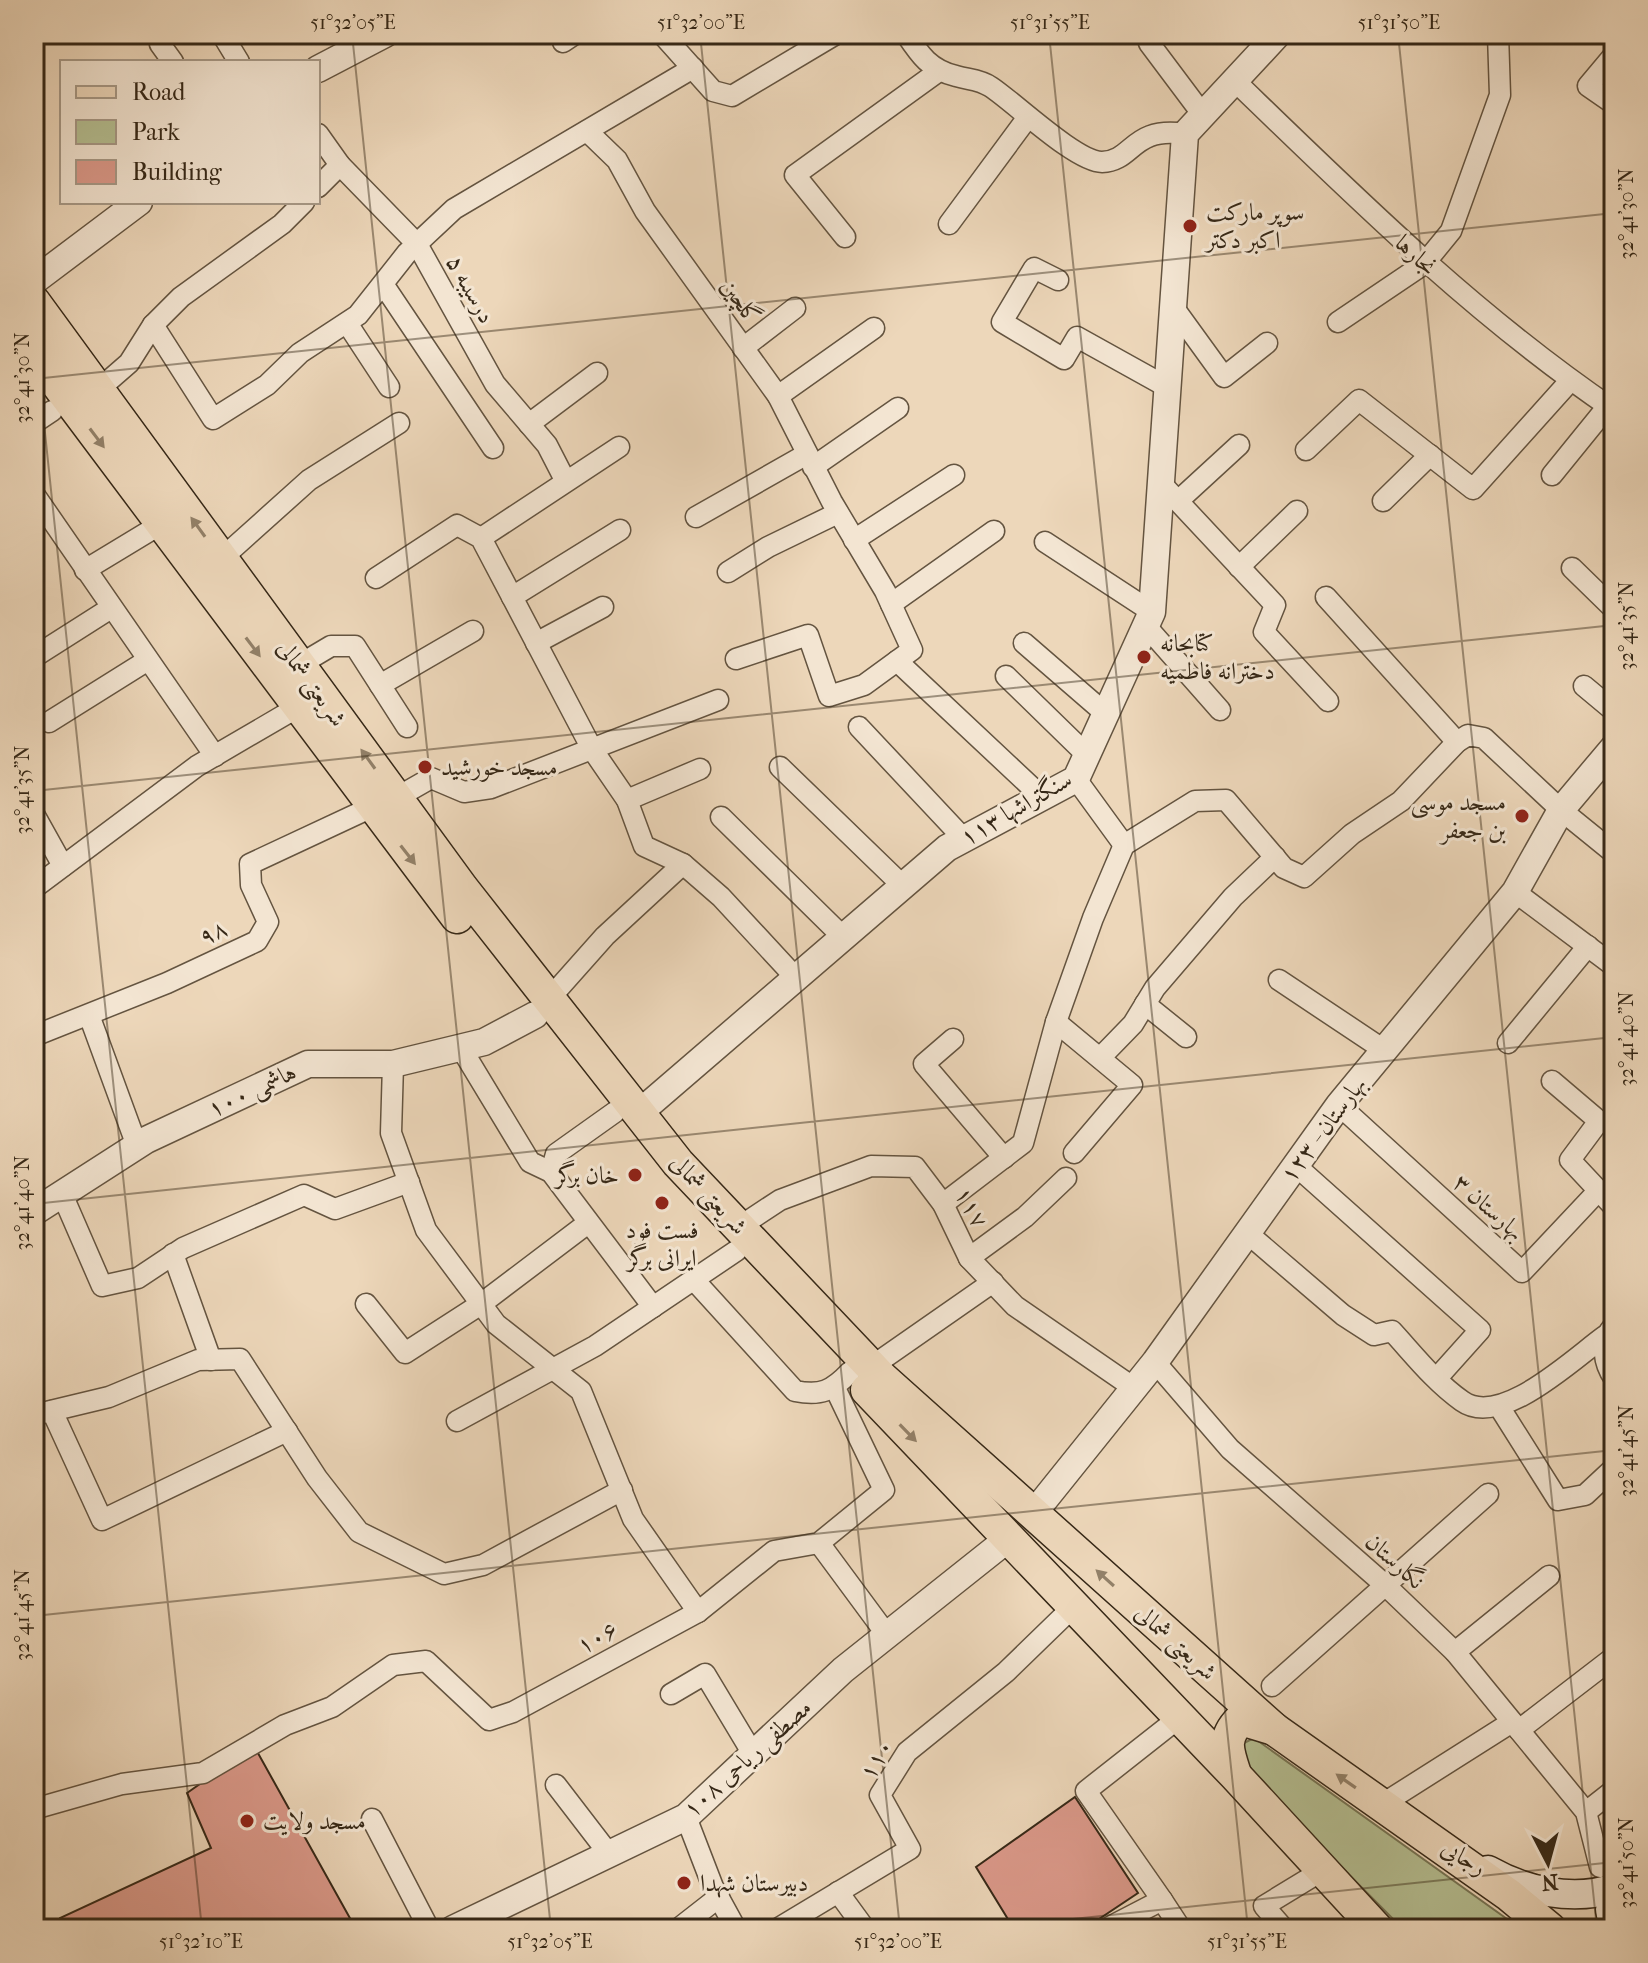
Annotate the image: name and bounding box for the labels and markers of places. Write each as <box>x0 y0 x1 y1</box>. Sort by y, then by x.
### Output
place label: سوپر مارکت اکبر دکتر <box>1203 198 1304 255</box>
marker: سوپر مارکت اکبر دکتر <box>1181 217 1199 235</box>
place label: کتابحانه دخترانه فاطمیه <box>1160 629 1275 685</box>
marker: کتابحانه دخترانه فاطمیه <box>1135 648 1153 666</box>
place label: مسجد خورشید <box>441 753 558 782</box>
marker: مسجد خورشید <box>416 758 434 776</box>
place label: مسجد موسی بن جعفر <box>1410 788 1507 845</box>
marker: مسجد موسی بن جعفر <box>1513 807 1531 825</box>
place label: خان برگر <box>552 1159 619 1190</box>
marker: خان برگر <box>626 1166 644 1184</box>
marker: فست فود ایرانی برگر <box>653 1194 671 1212</box>
place label: فست فود ایرانی برگر <box>624 1216 699 1273</box>
place label: مسجد ولایت <box>263 1807 366 1836</box>
marker: مسجد ولایت <box>238 1812 256 1830</box>
place label: دبیرستان شهدا <box>700 1869 808 1898</box>
marker: دبیرستان شهدا <box>675 1874 693 1892</box>

